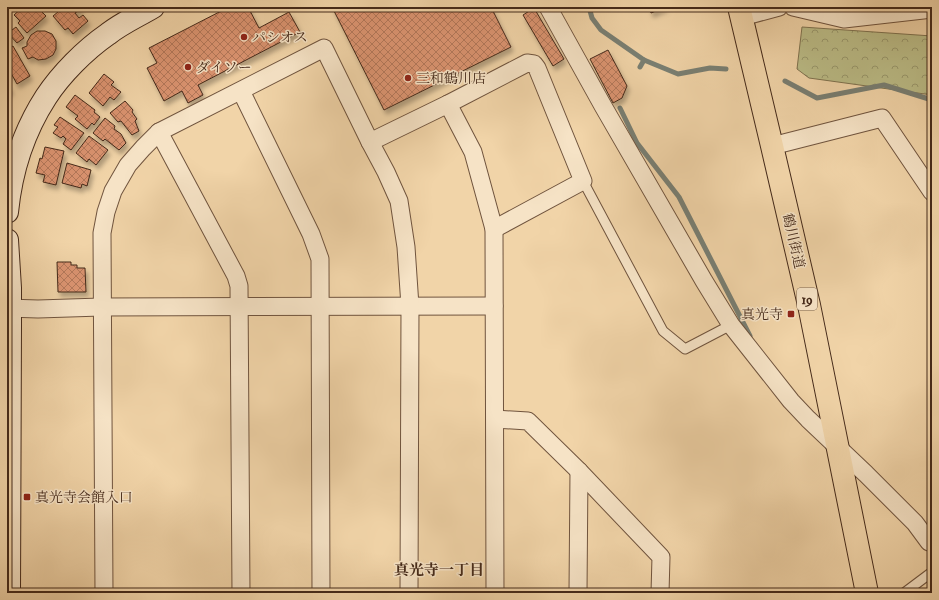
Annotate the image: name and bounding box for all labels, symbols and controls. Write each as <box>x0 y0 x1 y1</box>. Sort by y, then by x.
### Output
place label: パシオス <box>252 29 308 46</box>
marker: パシオス <box>239 32 249 42</box>
place label: ダイソー <box>196 59 252 76</box>
marker: ダイソー <box>183 62 193 72</box>
place label: 三和鶴川店 <box>416 70 486 87</box>
marker: 三和鶴川店 <box>403 73 413 83</box>
street label: 鶴川街道 <box>779 212 808 270</box>
road number: 19 <box>797 288 817 310</box>
place label: 真光寺 <box>741 306 783 323</box>
marker: 真光寺 <box>786 309 796 319</box>
place label: 真光寺会館入口 <box>35 489 133 506</box>
marker: 真光寺会館入口 <box>22 492 32 502</box>
district label: 真光寺一丁目 <box>394 561 484 580</box>

